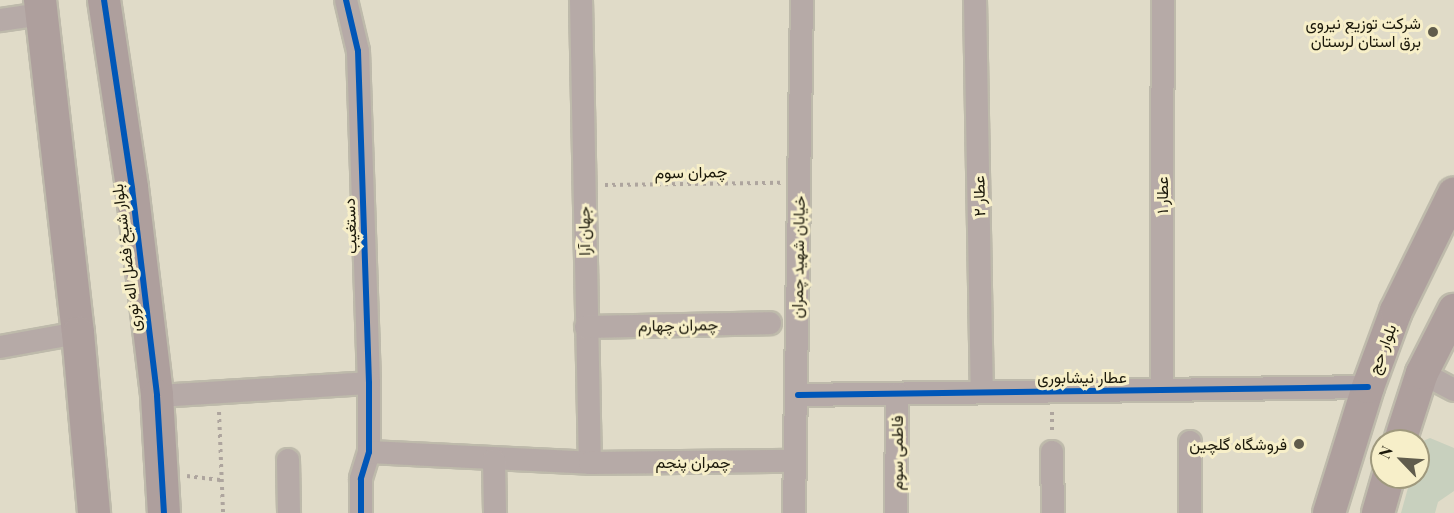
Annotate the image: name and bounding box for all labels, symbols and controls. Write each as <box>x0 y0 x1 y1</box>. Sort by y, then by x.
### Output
place label: شرکت توزیع نیروی برق استان لرستان <box>1306 13 1421 51</box>
marker: شرکت توزیع نیروی برق استان لرستان <box>1426 25 1440 39</box>
street label: چمران سوم <box>654 162 728 182</box>
street label: عطار ۲ <box>969 175 989 217</box>
street label: عطار ۱ <box>1152 176 1172 214</box>
street label: بلوار شیخ فضل اله نوری <box>107 183 145 333</box>
street label: خیابان شهید چمران <box>787 195 809 319</box>
street label: دستغیب <box>339 198 361 254</box>
street label: جهان آرا <box>574 206 594 256</box>
street label: چمران چهارم <box>638 315 718 335</box>
street label: بلوار حج <box>1364 321 1400 377</box>
street label: عطار نیشابوری <box>1037 367 1127 387</box>
street label: فاطمی سوم <box>887 416 907 490</box>
north arrow <box>1370 429 1430 489</box>
place label: فروشگاه گلچین <box>1189 434 1287 454</box>
marker: فروشگاه گلچین <box>1292 437 1306 451</box>
text: N <box>1373 442 1397 462</box>
street label: چمران پنجم <box>656 452 730 472</box>

